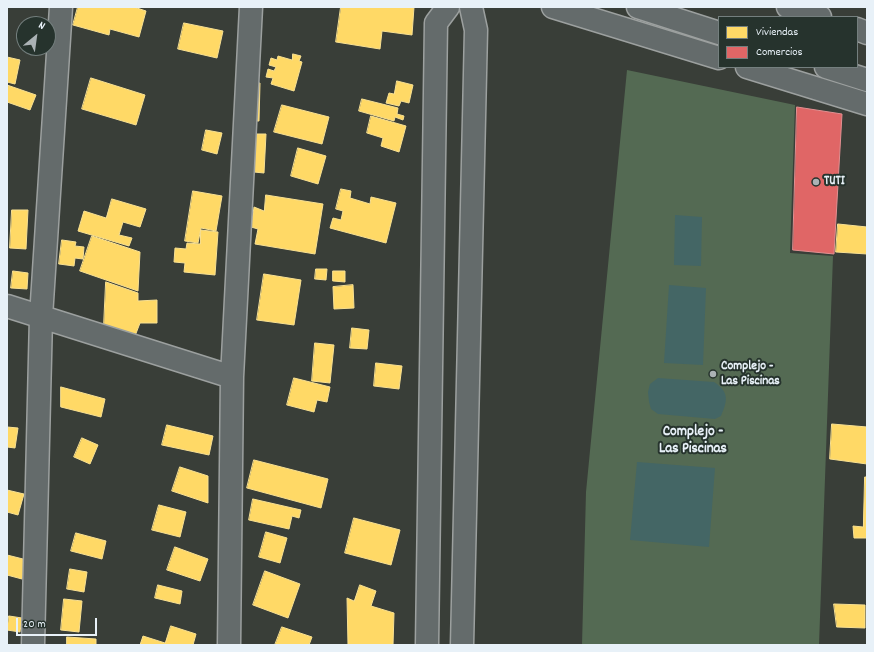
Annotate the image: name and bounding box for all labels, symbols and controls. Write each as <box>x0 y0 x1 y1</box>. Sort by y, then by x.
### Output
north arrow <box>16 16 56 56</box>
legend <box>718 16 858 68</box>
text: N <box>35 18 48 35</box>
text: Viviendas <box>756 24 798 41</box>
text: Comercios <box>756 44 803 61</box>
place label: TUTI <box>824 174 845 190</box>
marker: TUTI <box>811 177 821 187</box>
place label: Complejo - Las Piscinas <box>721 359 780 390</box>
marker: Complejo - Las Piscinas <box>708 369 718 379</box>
district label: Complejo - Las Piscinas <box>659 424 727 459</box>
scale bar <box>18 610 99 636</box>
text: 20 m <box>23 616 46 633</box>

